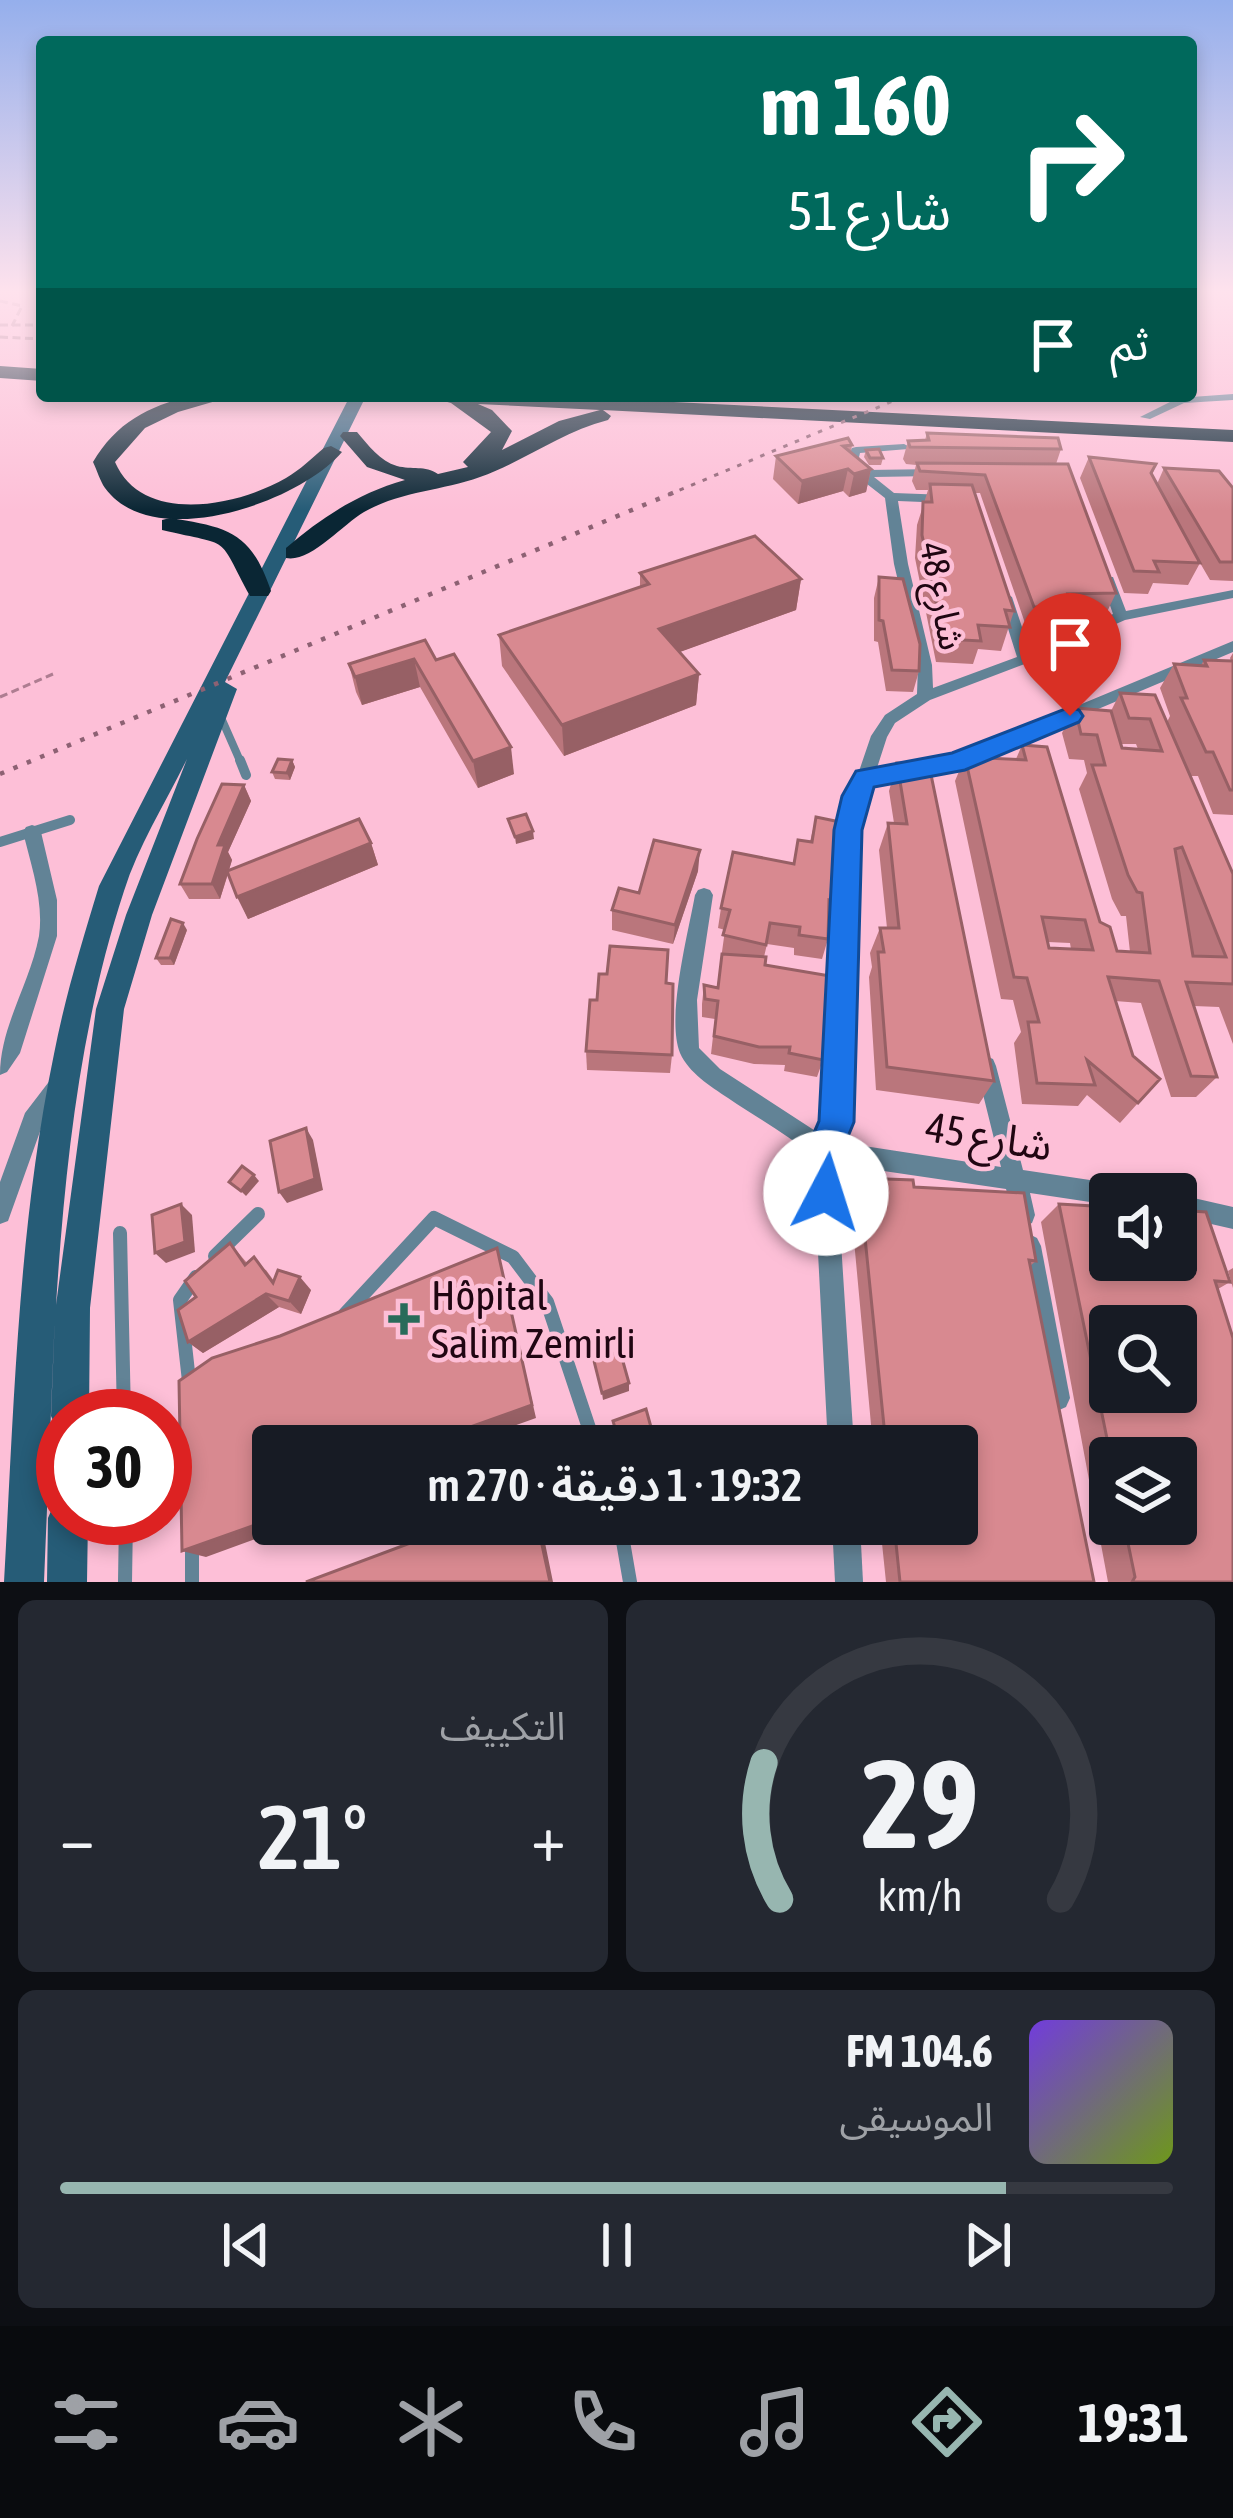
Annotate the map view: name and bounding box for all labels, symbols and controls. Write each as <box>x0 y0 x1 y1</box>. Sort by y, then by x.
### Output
text: 160 m <box>761 57 951 153</box>
icon: right <box>993 84 1149 240</box>
text: شارع 51 <box>788 180 951 241</box>
icon: arrive <box>1020 312 1086 378</box>
text: ثم <box>1110 318 1149 370</box>
street label: شارع 48 <box>906 539 974 655</box>
pin <box>1019 593 1121 716</box>
icon: arrive <box>1037 611 1103 677</box>
street label: شارع 45 <box>921 1102 1056 1178</box>
position arrow <box>763 1130 889 1256</box>
map controls <box>1089 1173 1197 1545</box>
button: sound <box>1089 1173 1197 1281</box>
place label: Hôpital Salim Zemirli <box>431 1271 636 1367</box>
marker: Hôpital Salim Zemirli <box>388 1303 420 1335</box>
button: search <box>1089 1305 1197 1413</box>
speed limit sign: 30 <box>36 1389 192 1545</box>
button: layers <box>1089 1437 1197 1545</box>
text: 19:32 · 1 دقيقة · 270 m <box>427 1459 803 1511</box>
text: التكييف <box>440 1704 566 1748</box>
text: 29 <box>862 1731 979 1874</box>
text: 21° <box>258 1785 367 1888</box>
text: − <box>60 1799 94 1875</box>
text: + <box>531 1799 565 1875</box>
text: km/h <box>878 1871 963 1920</box>
text: 104.6 FM <box>846 2025 993 2077</box>
text: الموسيقى <box>839 2095 993 2139</box>
icon: previous <box>213 2212 279 2278</box>
icon: pause <box>584 2212 650 2278</box>
icon: next <box>955 2212 1021 2278</box>
icon: filters <box>44 2380 128 2464</box>
icon: car <box>216 2380 300 2464</box>
icon: climate <box>389 2380 473 2464</box>
icon: phone <box>561 2380 645 2464</box>
icon: music <box>733 2380 817 2464</box>
icon: directions <box>905 2380 989 2464</box>
text: 19:31 <box>1078 2392 1189 2453</box>

